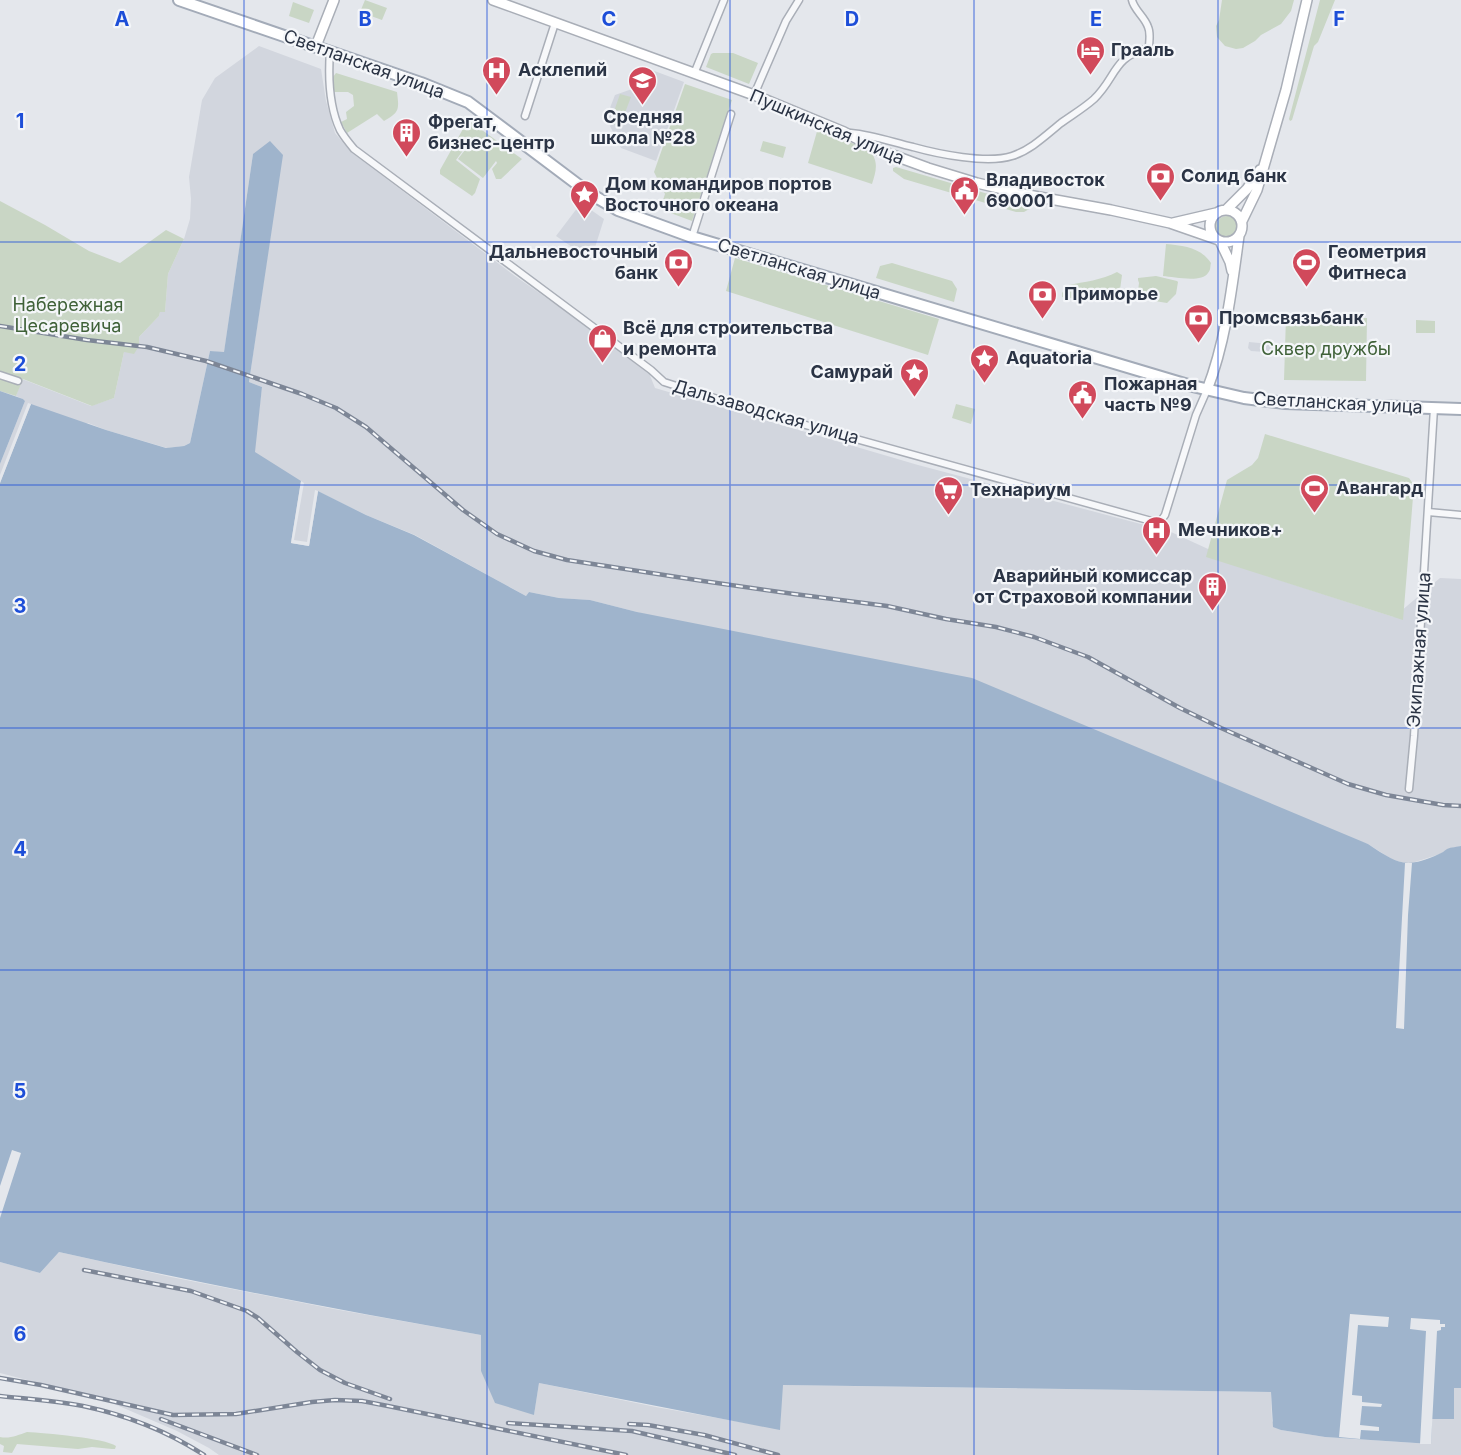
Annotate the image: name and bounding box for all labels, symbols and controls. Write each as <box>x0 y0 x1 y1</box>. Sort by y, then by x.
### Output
text: A <box>115 7 130 31</box>
text: B <box>358 7 372 31</box>
text: C <box>602 7 616 31</box>
text: D <box>845 7 859 31</box>
text: E <box>1090 7 1102 31</box>
text: F <box>1333 7 1345 31</box>
street label: Светланская улица <box>281 25 447 102</box>
hotel icon: Грааль <box>1074 34 1106 76</box>
place label: Грааль <box>1111 39 1174 60</box>
hospital icon: Асклепий <box>481 54 513 96</box>
place label: Асклепий <box>518 59 607 80</box>
school or university icon: Средняя школа №28 <box>627 64 659 106</box>
street label: Пушкинская улица <box>747 84 908 169</box>
place label: Средняя школа №28 <box>590 106 696 148</box>
text: 1 <box>16 109 24 133</box>
place label: Фрегат, бизнес-центр <box>428 111 555 153</box>
building icon: Фрегат, бизнес-центр <box>391 116 423 158</box>
bank icon: Солид банк <box>1144 160 1176 202</box>
place label: Солид банк <box>1181 165 1287 186</box>
place label: Владивосток 690001 <box>986 169 1105 211</box>
place label: Дом командиров портов Восточного океана <box>605 173 832 215</box>
public building icon: Владивосток 690001 <box>949 174 981 216</box>
place icon: Дом командиров портов Восточного океана <box>568 178 600 220</box>
street label: Светланская улица <box>715 234 883 303</box>
place label: Дальневосточный банк <box>489 241 659 283</box>
place label: Геометрия Фитнеса <box>1328 241 1426 283</box>
bank icon: Дальневосточный банк <box>663 246 695 288</box>
sports icon: Геометрия Фитнеса <box>1291 246 1323 288</box>
bank icon: Приморье <box>1027 278 1059 320</box>
place label: Приморье <box>1064 283 1159 304</box>
park label: Набережная Цесаревича <box>12 294 124 336</box>
bank icon: Промсвязьбанк <box>1182 302 1214 344</box>
place label: Промсвязьбанк <box>1219 307 1364 328</box>
place label: Всё для строительства и ремонта <box>623 317 833 359</box>
shop icon: Всё для строительства и ремонта <box>586 322 618 364</box>
park label: Сквер дружбы <box>1261 338 1391 359</box>
place icon: Aquatoria <box>969 342 1001 384</box>
place label: Aquatoria <box>1006 347 1092 368</box>
text: 2 <box>14 352 26 376</box>
place icon: Самурай <box>898 356 930 398</box>
place label: Самурай <box>811 361 893 382</box>
place label: Пожарная часть №9 <box>1104 373 1198 415</box>
street label: Дальзаводская улица <box>671 375 862 448</box>
public building icon: Пожарная часть №9 <box>1067 378 1099 420</box>
street label: Светланская улица <box>1253 388 1423 417</box>
sports icon: Авангард <box>1299 472 1331 514</box>
supermarket icon: Технариум <box>933 474 965 516</box>
place label: Авангард <box>1336 477 1423 498</box>
place label: Технариум <box>970 479 1071 500</box>
hospital icon: Мечников+ <box>1141 514 1173 556</box>
place label: Мечников+ <box>1178 519 1283 540</box>
place label: Аварийный комиссар от Страховой компании <box>974 565 1192 607</box>
building icon: Аварийный комиссар от Страховой компании <box>1197 570 1229 612</box>
street label: Экипажная улица <box>1403 572 1434 728</box>
text: 3 <box>14 594 26 618</box>
text: 4 <box>13 837 27 861</box>
text: 5 <box>14 1079 26 1103</box>
text: 6 <box>14 1322 27 1346</box>

